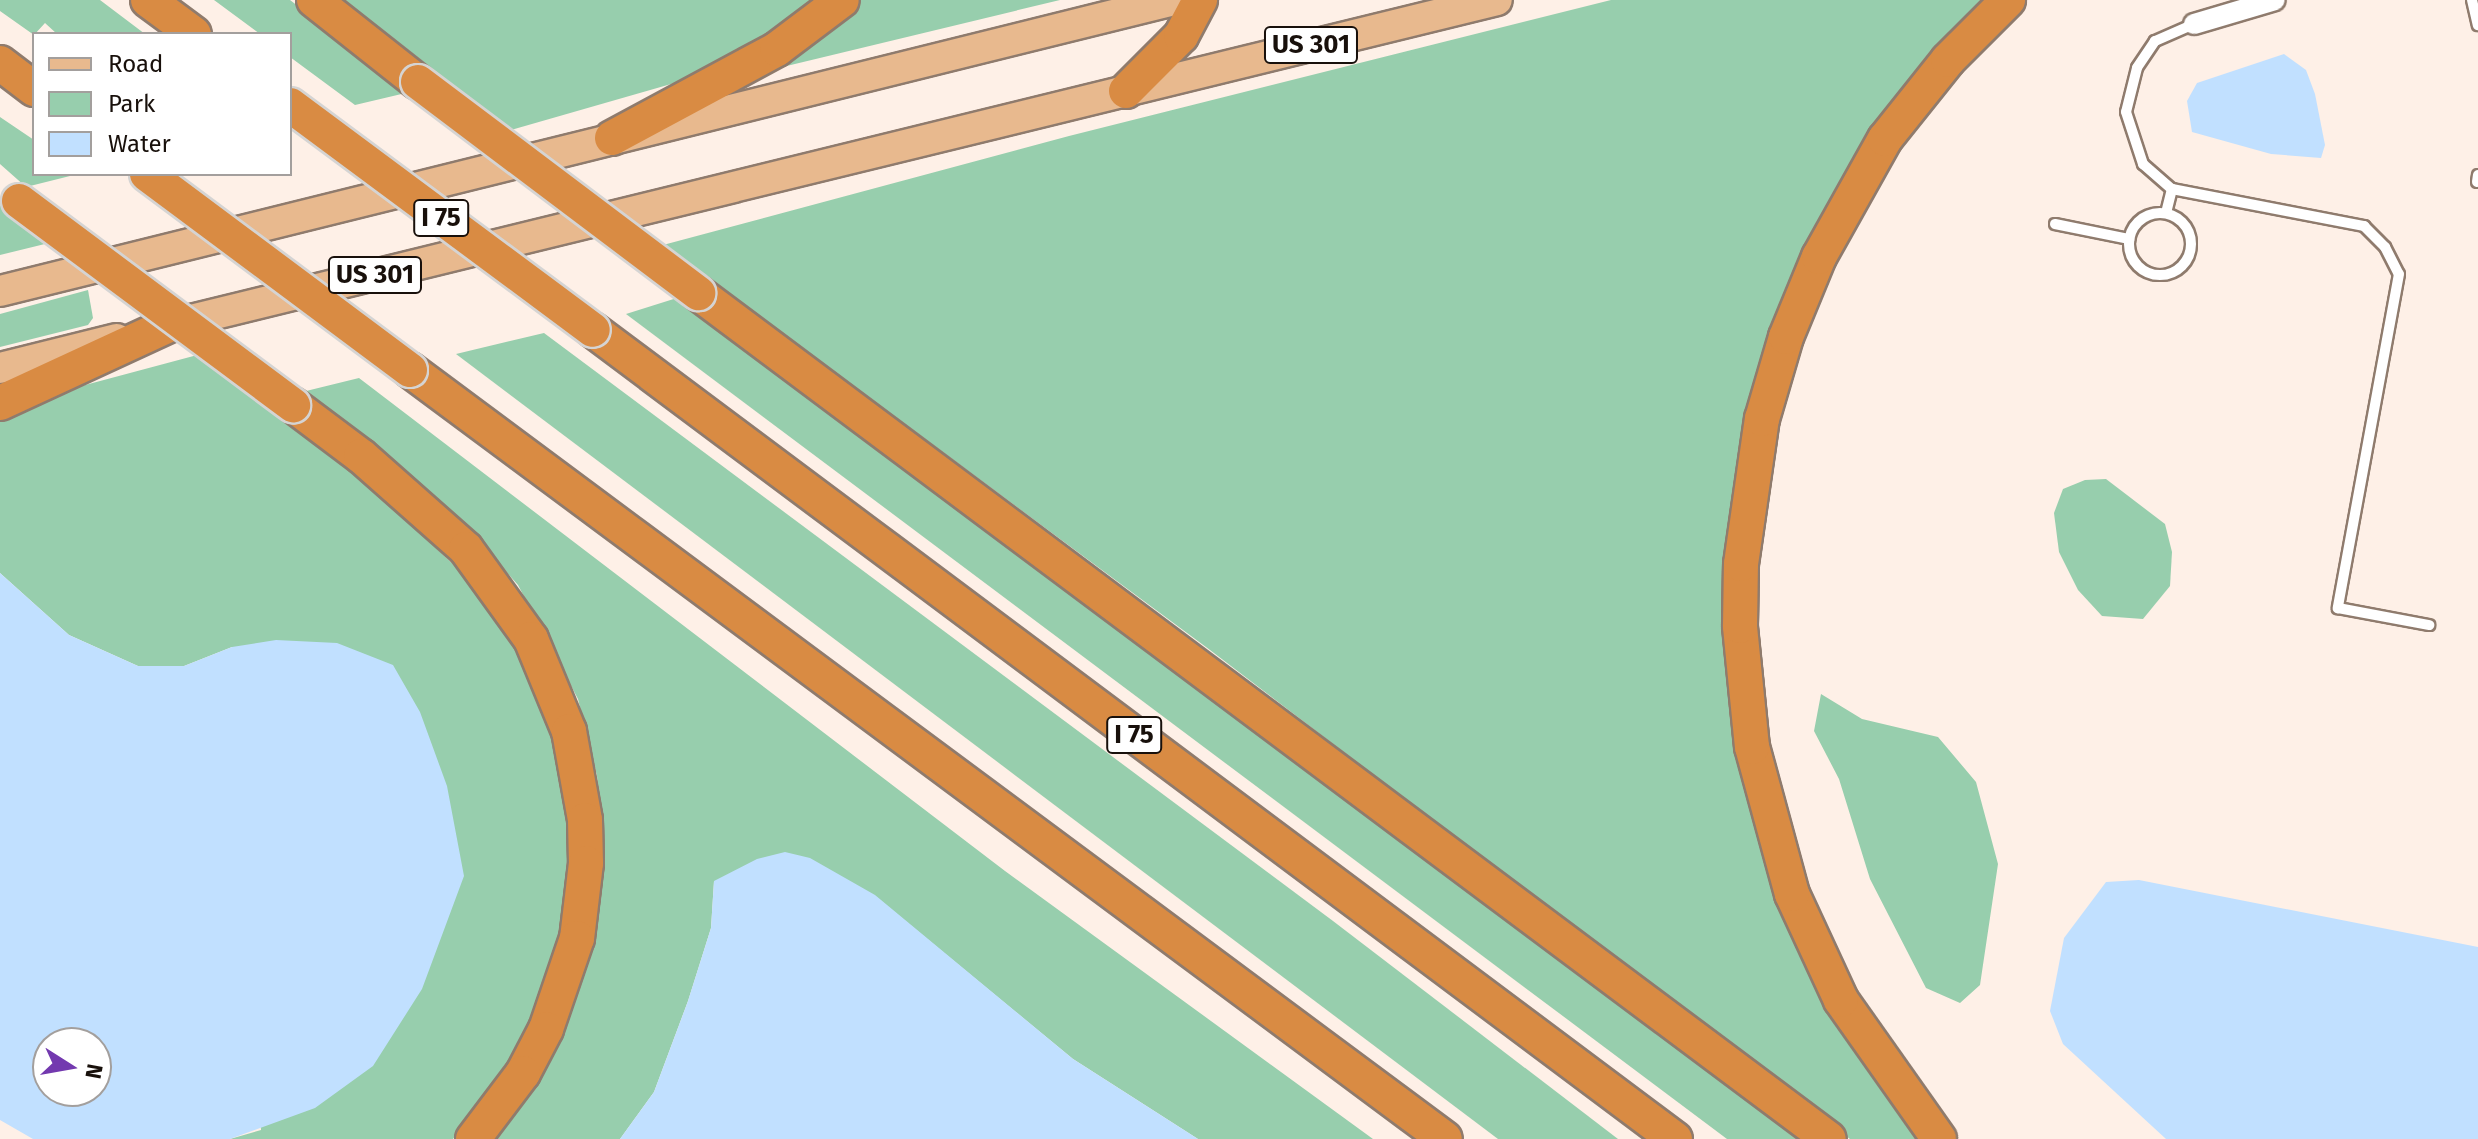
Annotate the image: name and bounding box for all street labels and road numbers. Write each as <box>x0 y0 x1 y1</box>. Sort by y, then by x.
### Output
road number: US 301 <box>1263 23 1359 67</box>
road number: I 75 <box>413 196 469 240</box>
road number: US 301 <box>327 253 423 297</box>
road number: I 75 <box>1106 713 1162 757</box>

